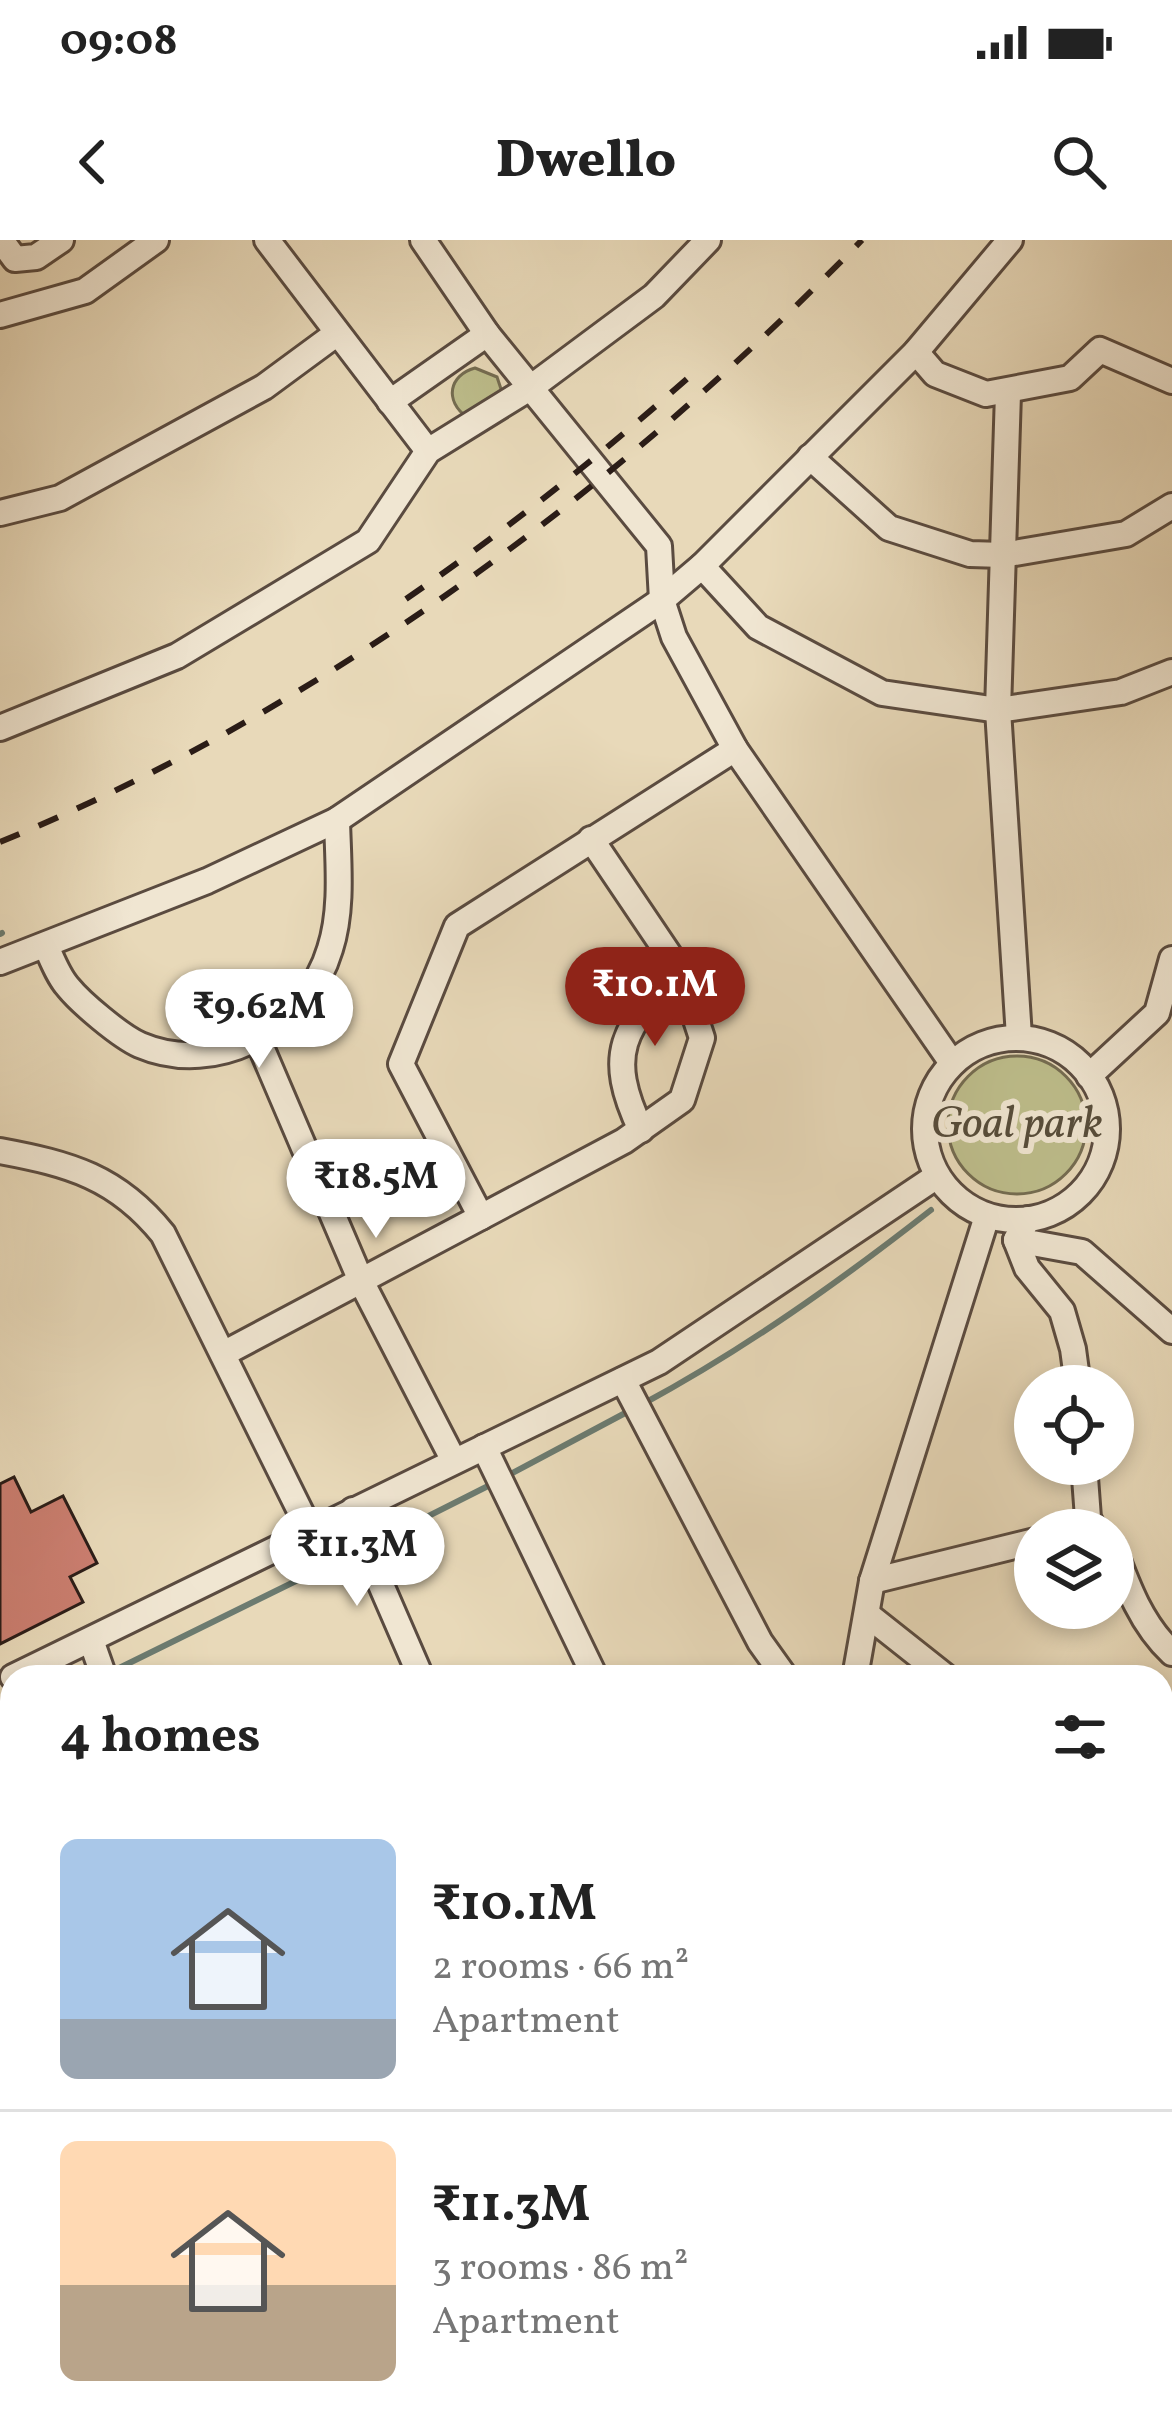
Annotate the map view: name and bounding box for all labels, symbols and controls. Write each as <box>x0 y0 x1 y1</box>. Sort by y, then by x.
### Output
text: 09:08 <box>60 11 178 74</box>
text: Dwello <box>496 125 676 200</box>
icon: back <box>60 129 126 195</box>
icon: search <box>1046 129 1112 195</box>
pin: ₹10.1M <box>557 947 753 1049</box>
text: ₹10.1M <box>592 959 718 1013</box>
pin: ₹9.62M <box>161 969 357 1071</box>
text: ₹9.62M <box>192 981 326 1035</box>
park label: Goal park <box>931 1094 1103 1157</box>
pin: ₹18.5M <box>278 1139 474 1241</box>
text: ₹18.5M <box>313 1151 439 1205</box>
map controls <box>1014 1365 1134 1629</box>
button: locate <box>1014 1365 1134 1485</box>
pin: ₹11.3M <box>259 1507 455 1609</box>
button: layers <box>1014 1509 1134 1629</box>
text: ₹11.3M <box>297 1519 417 1573</box>
text: 4 homes <box>60 1702 261 1773</box>
icon: filters <box>1047 1704 1113 1770</box>
text: ₹10.1M <box>432 1870 596 1941</box>
icon: home <box>156 1887 300 2031</box>
text: 2 rooms · 66 m² <box>432 1941 689 1995</box>
text: Apartment <box>432 1995 620 2049</box>
text: ₹11.3M <box>432 2171 590 2242</box>
icon: home <box>156 2189 300 2333</box>
text: 3 rooms · 86 m² <box>432 2242 688 2296</box>
text: Apartment <box>432 2296 620 2350</box>

